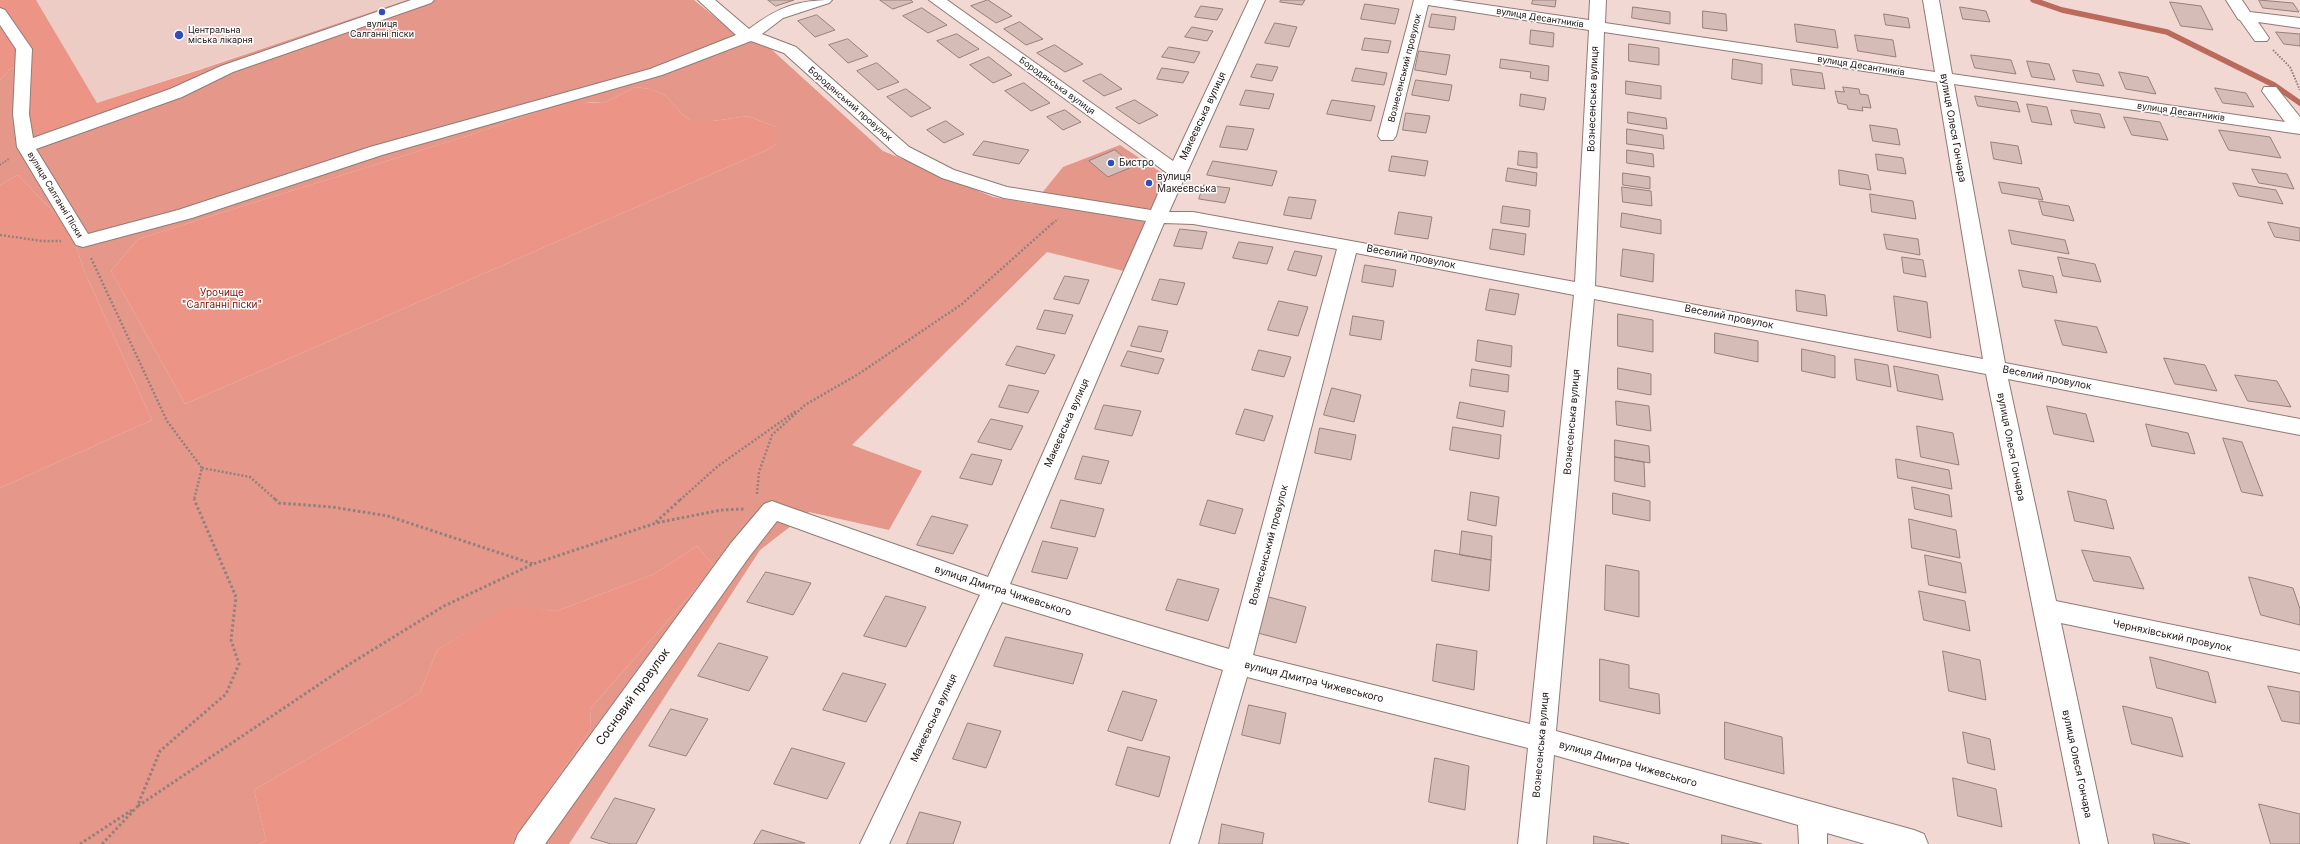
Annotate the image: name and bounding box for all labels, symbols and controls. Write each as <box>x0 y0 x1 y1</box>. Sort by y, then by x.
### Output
street label: вулиця Десантників <box>1495 6 1585 30</box>
marker: вулиця Салганні піски <box>377 7 387 17</box>
street label: Вознесенський провулок <box>1386 13 1424 123</box>
place label: вулиця Салганні піски <box>350 19 414 40</box>
place label: Центральна міська лікарня <box>188 25 253 46</box>
marker: Центральна міська лікарня <box>173 29 185 41</box>
street label: Вознесенська вулиця <box>1585 46 1601 152</box>
street label: вулиця Десантників <box>1816 54 1906 78</box>
street label: Бородянська вулиця <box>1017 55 1097 117</box>
street label: Бородянський провулок <box>806 65 894 143</box>
street label: Макеєвська вулиця <box>1177 70 1229 162</box>
street label: вулиця Олеся Гончара <box>1938 73 1968 183</box>
street label: вулиця Десантників <box>2136 100 2226 124</box>
street label: вулиця Салганні Піски <box>25 150 85 240</box>
place label: Бистро <box>1119 157 1154 169</box>
marker: Бистро <box>1106 158 1116 168</box>
place label: вулиця Макеєвська <box>1157 171 1216 194</box>
marker: вулиця Макеєвська <box>1144 178 1154 188</box>
street label: Веселий провулок <box>1366 242 1456 272</box>
park label: Урочище "Салганні піски" <box>182 287 262 310</box>
street label: Веселий провулок <box>1684 302 1774 332</box>
street label: Веселий провулок <box>2002 363 2092 393</box>
street label: Вознесенська вулиця <box>1561 369 1583 475</box>
street label: Макеєвська вулиця <box>1042 377 1092 469</box>
street label: вулиця Олеся Гончара <box>1995 392 2027 502</box>
street label: Вознесенський провулок <box>1247 484 1291 606</box>
street label: вулиця Дмитра Чижевського <box>933 563 1073 619</box>
street label: Черняхівський провулок <box>2111 618 2233 654</box>
street label: Сосновий провулок <box>593 646 673 748</box>
street label: вулиця Дмитра Чижевського <box>1243 659 1385 705</box>
street label: Макеєвська вулиця <box>908 672 960 764</box>
street label: Вознесенська вулиця <box>1530 692 1552 798</box>
street label: вулиця Олеся Гончара <box>2060 709 2094 819</box>
street label: вулиця Дмитра Чижевського <box>1558 739 1698 789</box>

